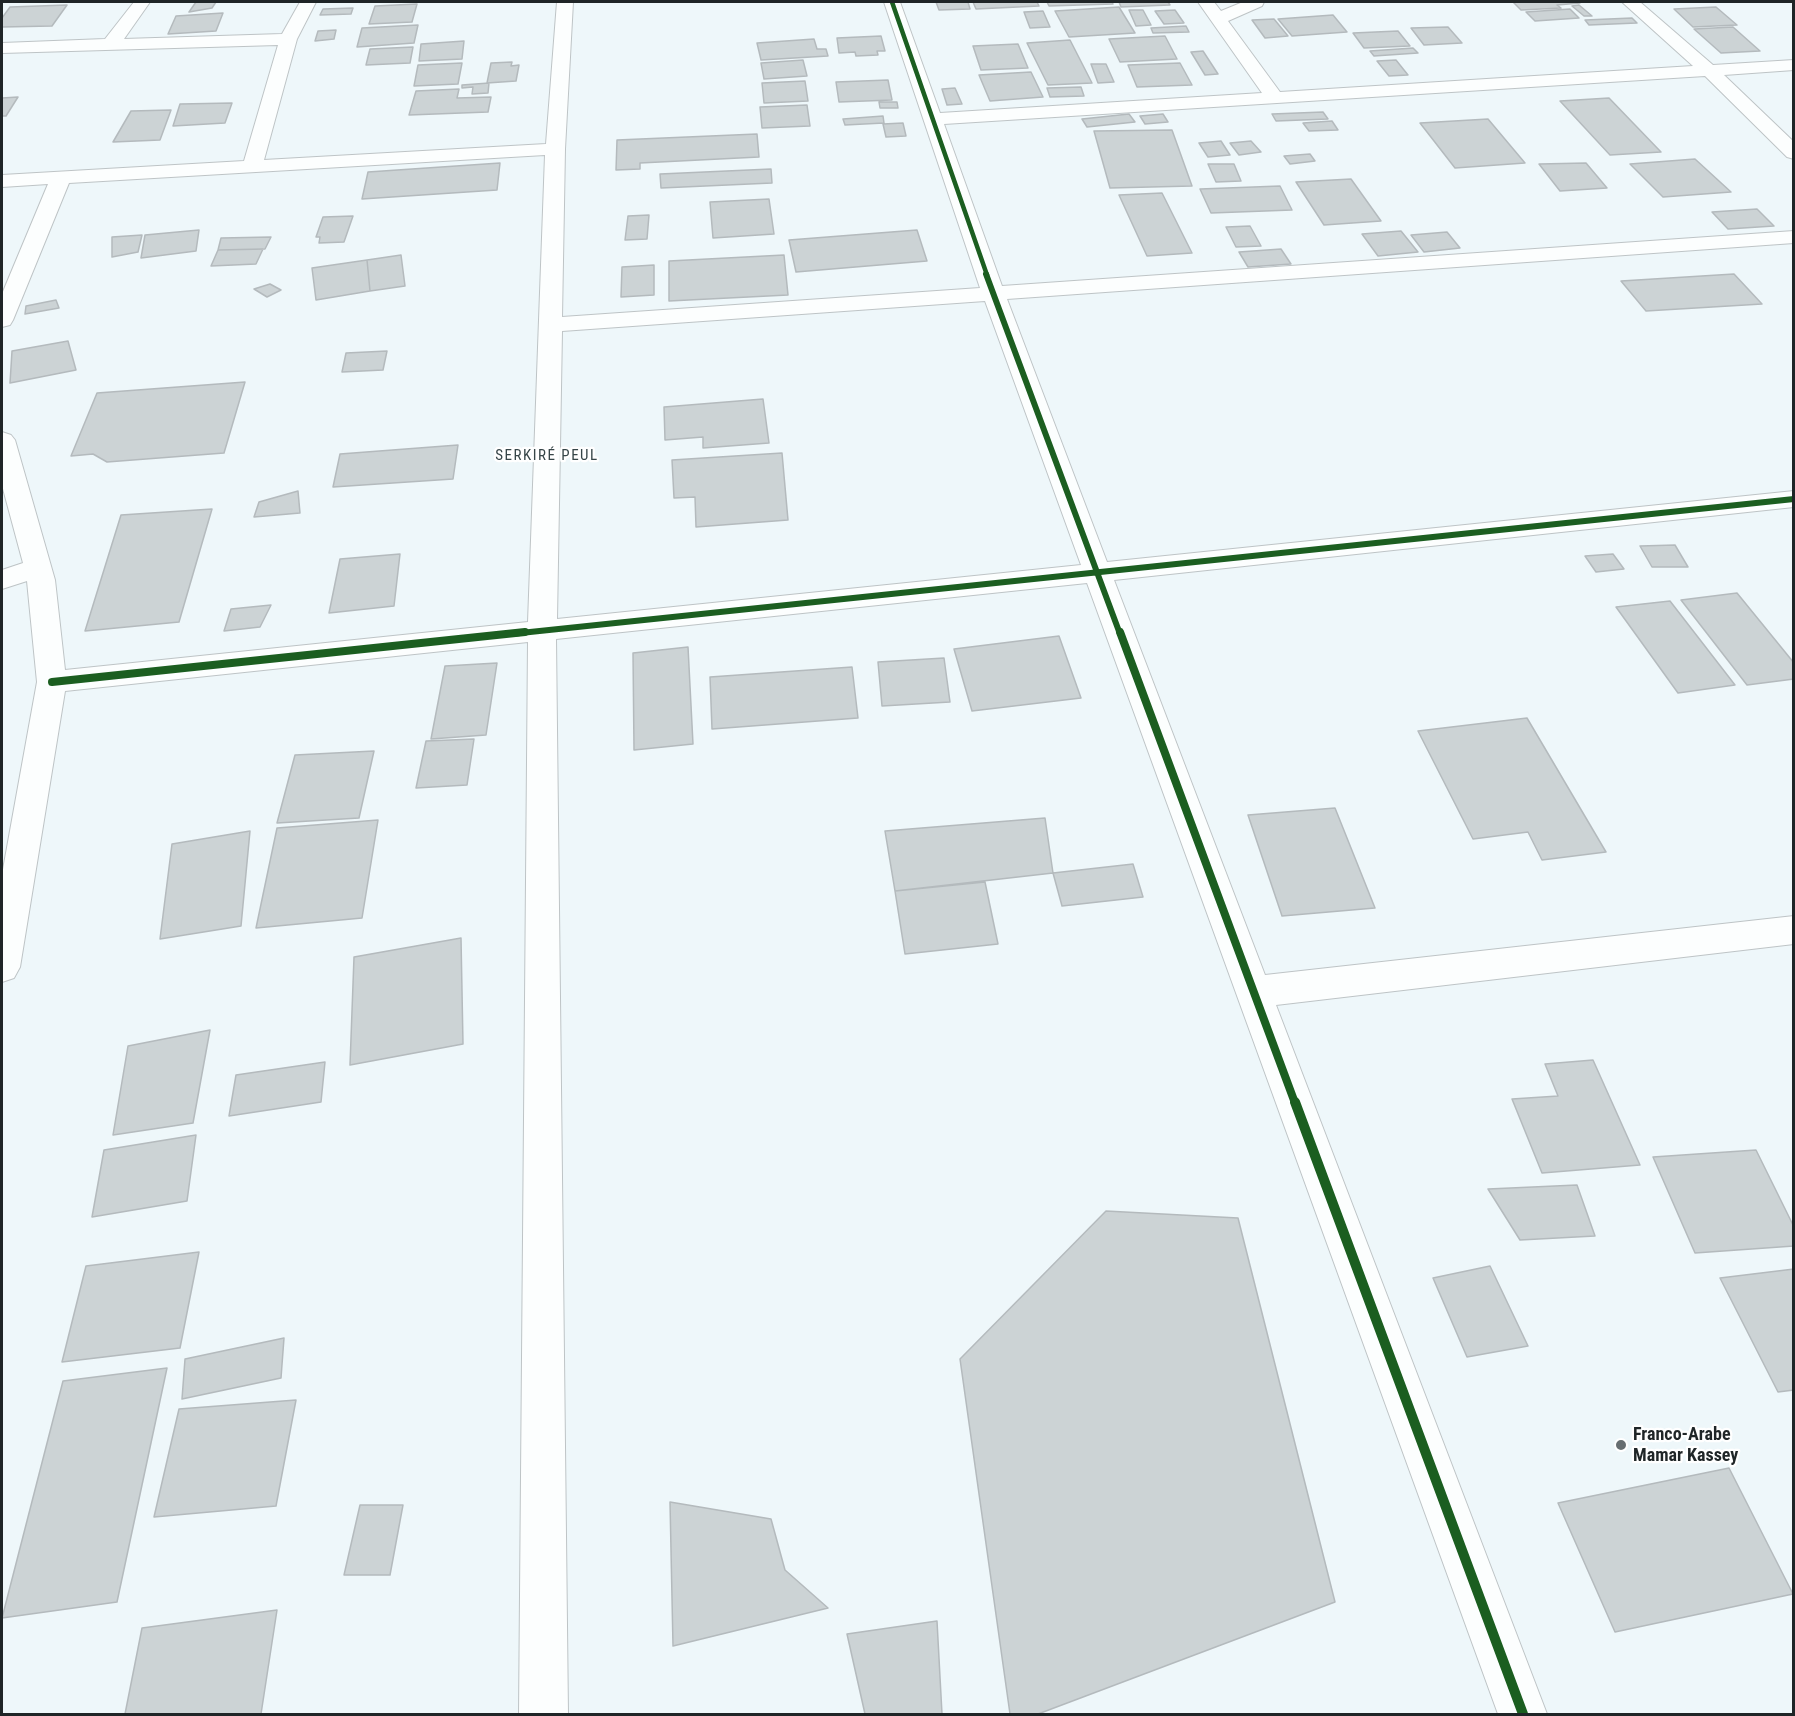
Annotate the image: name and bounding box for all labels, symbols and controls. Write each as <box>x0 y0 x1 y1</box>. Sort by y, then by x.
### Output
district label: SERKIRÉ PEUL <box>495 447 599 465</box>
place label: Franco-Arabe Mamar Kassey <box>1633 1424 1738 1466</box>
marker: Franco-Arabe Mamar Kassey <box>1614 1438 1628 1452</box>

